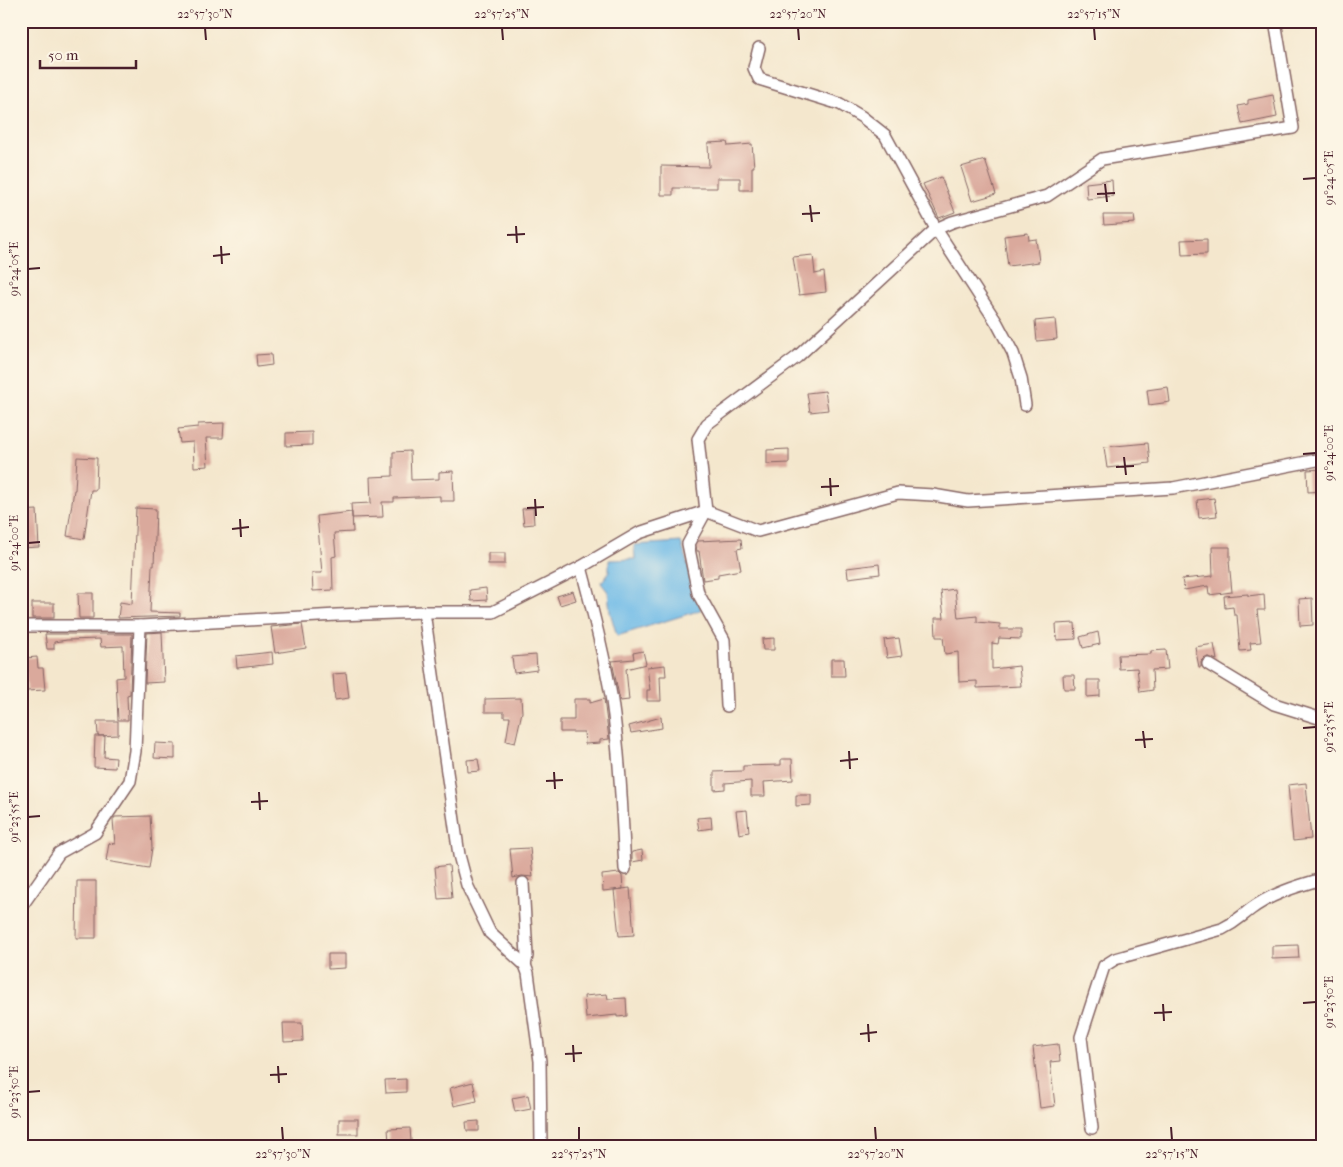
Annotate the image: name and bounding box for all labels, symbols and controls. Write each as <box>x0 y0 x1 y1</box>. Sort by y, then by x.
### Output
text: 22°57'30"N <box>177 7 233 21</box>
text: 22°57'25"N <box>474 7 530 21</box>
text: 22°57'20"N <box>770 7 826 21</box>
text: 22°57'15"N <box>1067 7 1121 21</box>
scale bar <box>40 38 136 70</box>
text: 50 m <box>48 46 79 64</box>
text: 91°24'05"E <box>1322 151 1336 205</box>
text: 91°24'05"E <box>7 242 21 296</box>
text: 91°24'00"E <box>1322 425 1336 481</box>
text: 91°24'00"E <box>7 515 21 571</box>
text: 91°23'55"E <box>1322 702 1336 752</box>
text: 91°23'55"E <box>7 792 21 842</box>
text: 91°23'50"E <box>1322 976 1336 1028</box>
text: 91°23'50"E <box>7 1066 21 1118</box>
text: 22°57'30"N <box>255 1147 311 1161</box>
text: 22°57'25"N <box>551 1147 607 1161</box>
text: 22°57'20"N <box>848 1147 904 1161</box>
text: 22°57'15"N <box>1145 1147 1199 1161</box>

